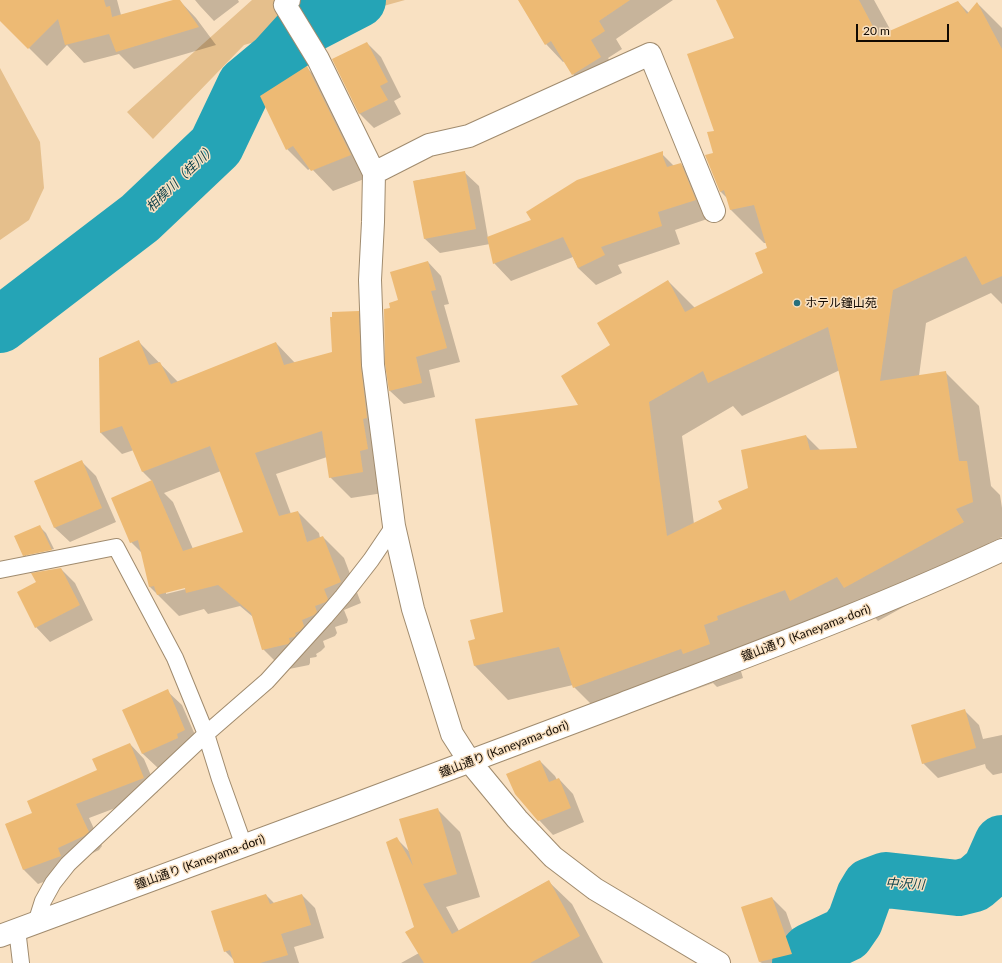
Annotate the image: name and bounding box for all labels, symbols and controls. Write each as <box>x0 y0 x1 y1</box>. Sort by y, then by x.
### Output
scale bar <box>858 16 951 42</box>
text: 20 m <box>863 23 890 38</box>
water label: 相模川（桂川） <box>143 141 219 215</box>
place label: ホテル鐘山苑 <box>805 296 877 310</box>
marker: ホテル鐘山苑 <box>792 298 802 308</box>
street label: 鐘山通り (Kaneyama-dori) <box>739 602 873 664</box>
street label: 鐘山通り (Kaneyama-dori) <box>437 718 571 780</box>
street label: 鐘山通り (Kaneyama-dori) <box>133 832 267 892</box>
water label: 中沢川 <box>885 875 925 893</box>

